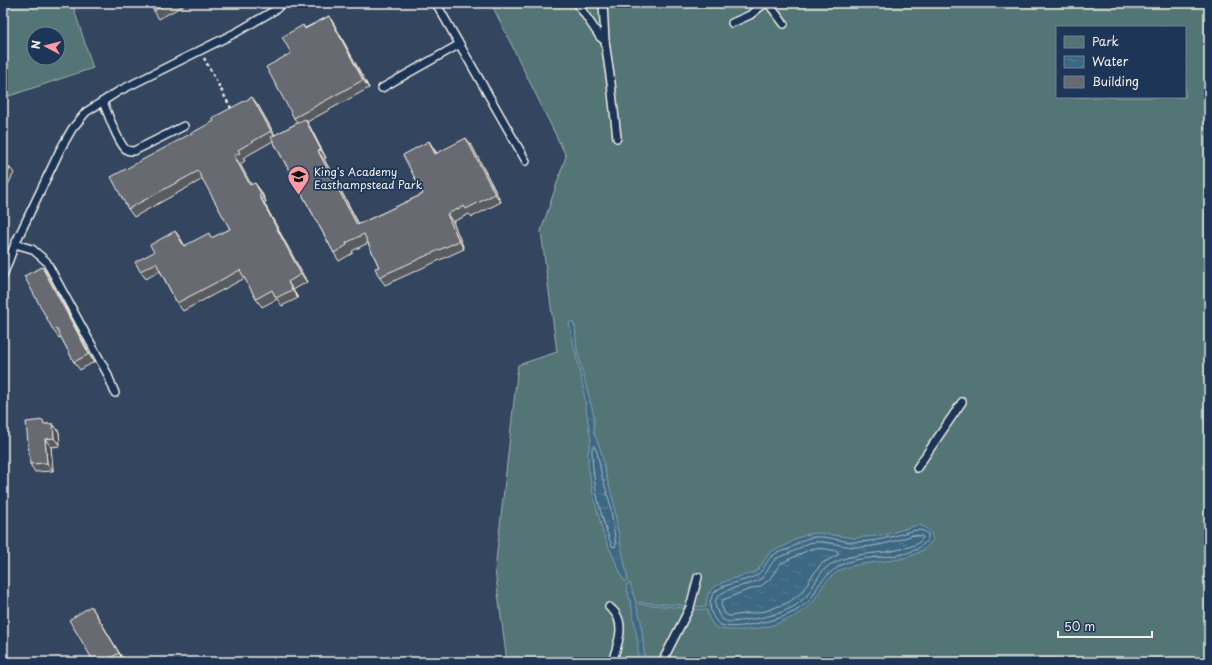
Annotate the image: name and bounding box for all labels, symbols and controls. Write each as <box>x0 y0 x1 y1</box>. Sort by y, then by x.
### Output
north arrow <box>26 26 66 66</box>
legend <box>1056 26 1186 98</box>
text: Park <box>1092 32 1119 50</box>
text: N <box>27 39 45 50</box>
text: Water <box>1092 52 1129 70</box>
text: Building <box>1092 72 1139 90</box>
place label: King's Academy Easthampstead Park <box>314 163 423 193</box>
school or university icon: King's Academy Easthampstead Park <box>285 164 311 197</box>
scale bar <box>1058 613 1152 639</box>
text: 50 m <box>1064 617 1095 635</box>

